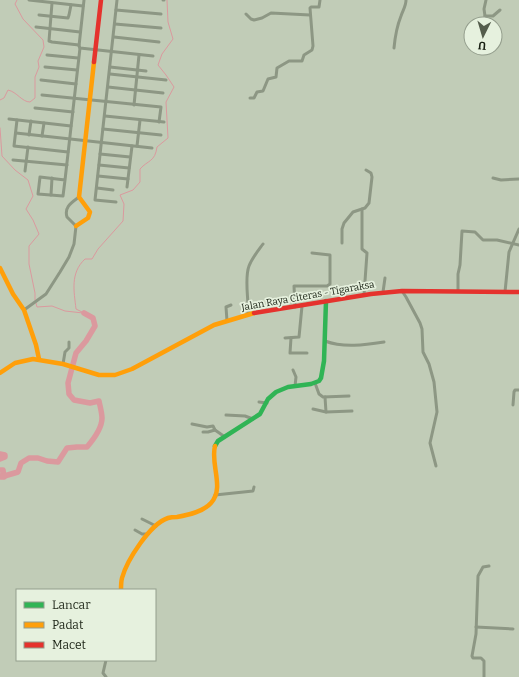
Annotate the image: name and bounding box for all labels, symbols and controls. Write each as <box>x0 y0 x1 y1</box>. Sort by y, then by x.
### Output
north arrow <box>463 16 503 56</box>
text: U <box>478 39 487 52</box>
street label: Jalan Raya Citeras - Tigaraksa <box>239 278 376 314</box>
legend <box>16 589 156 661</box>
text: Lancar <box>52 598 91 612</box>
text: Padat <box>52 618 84 632</box>
text: Macet <box>52 638 87 652</box>

